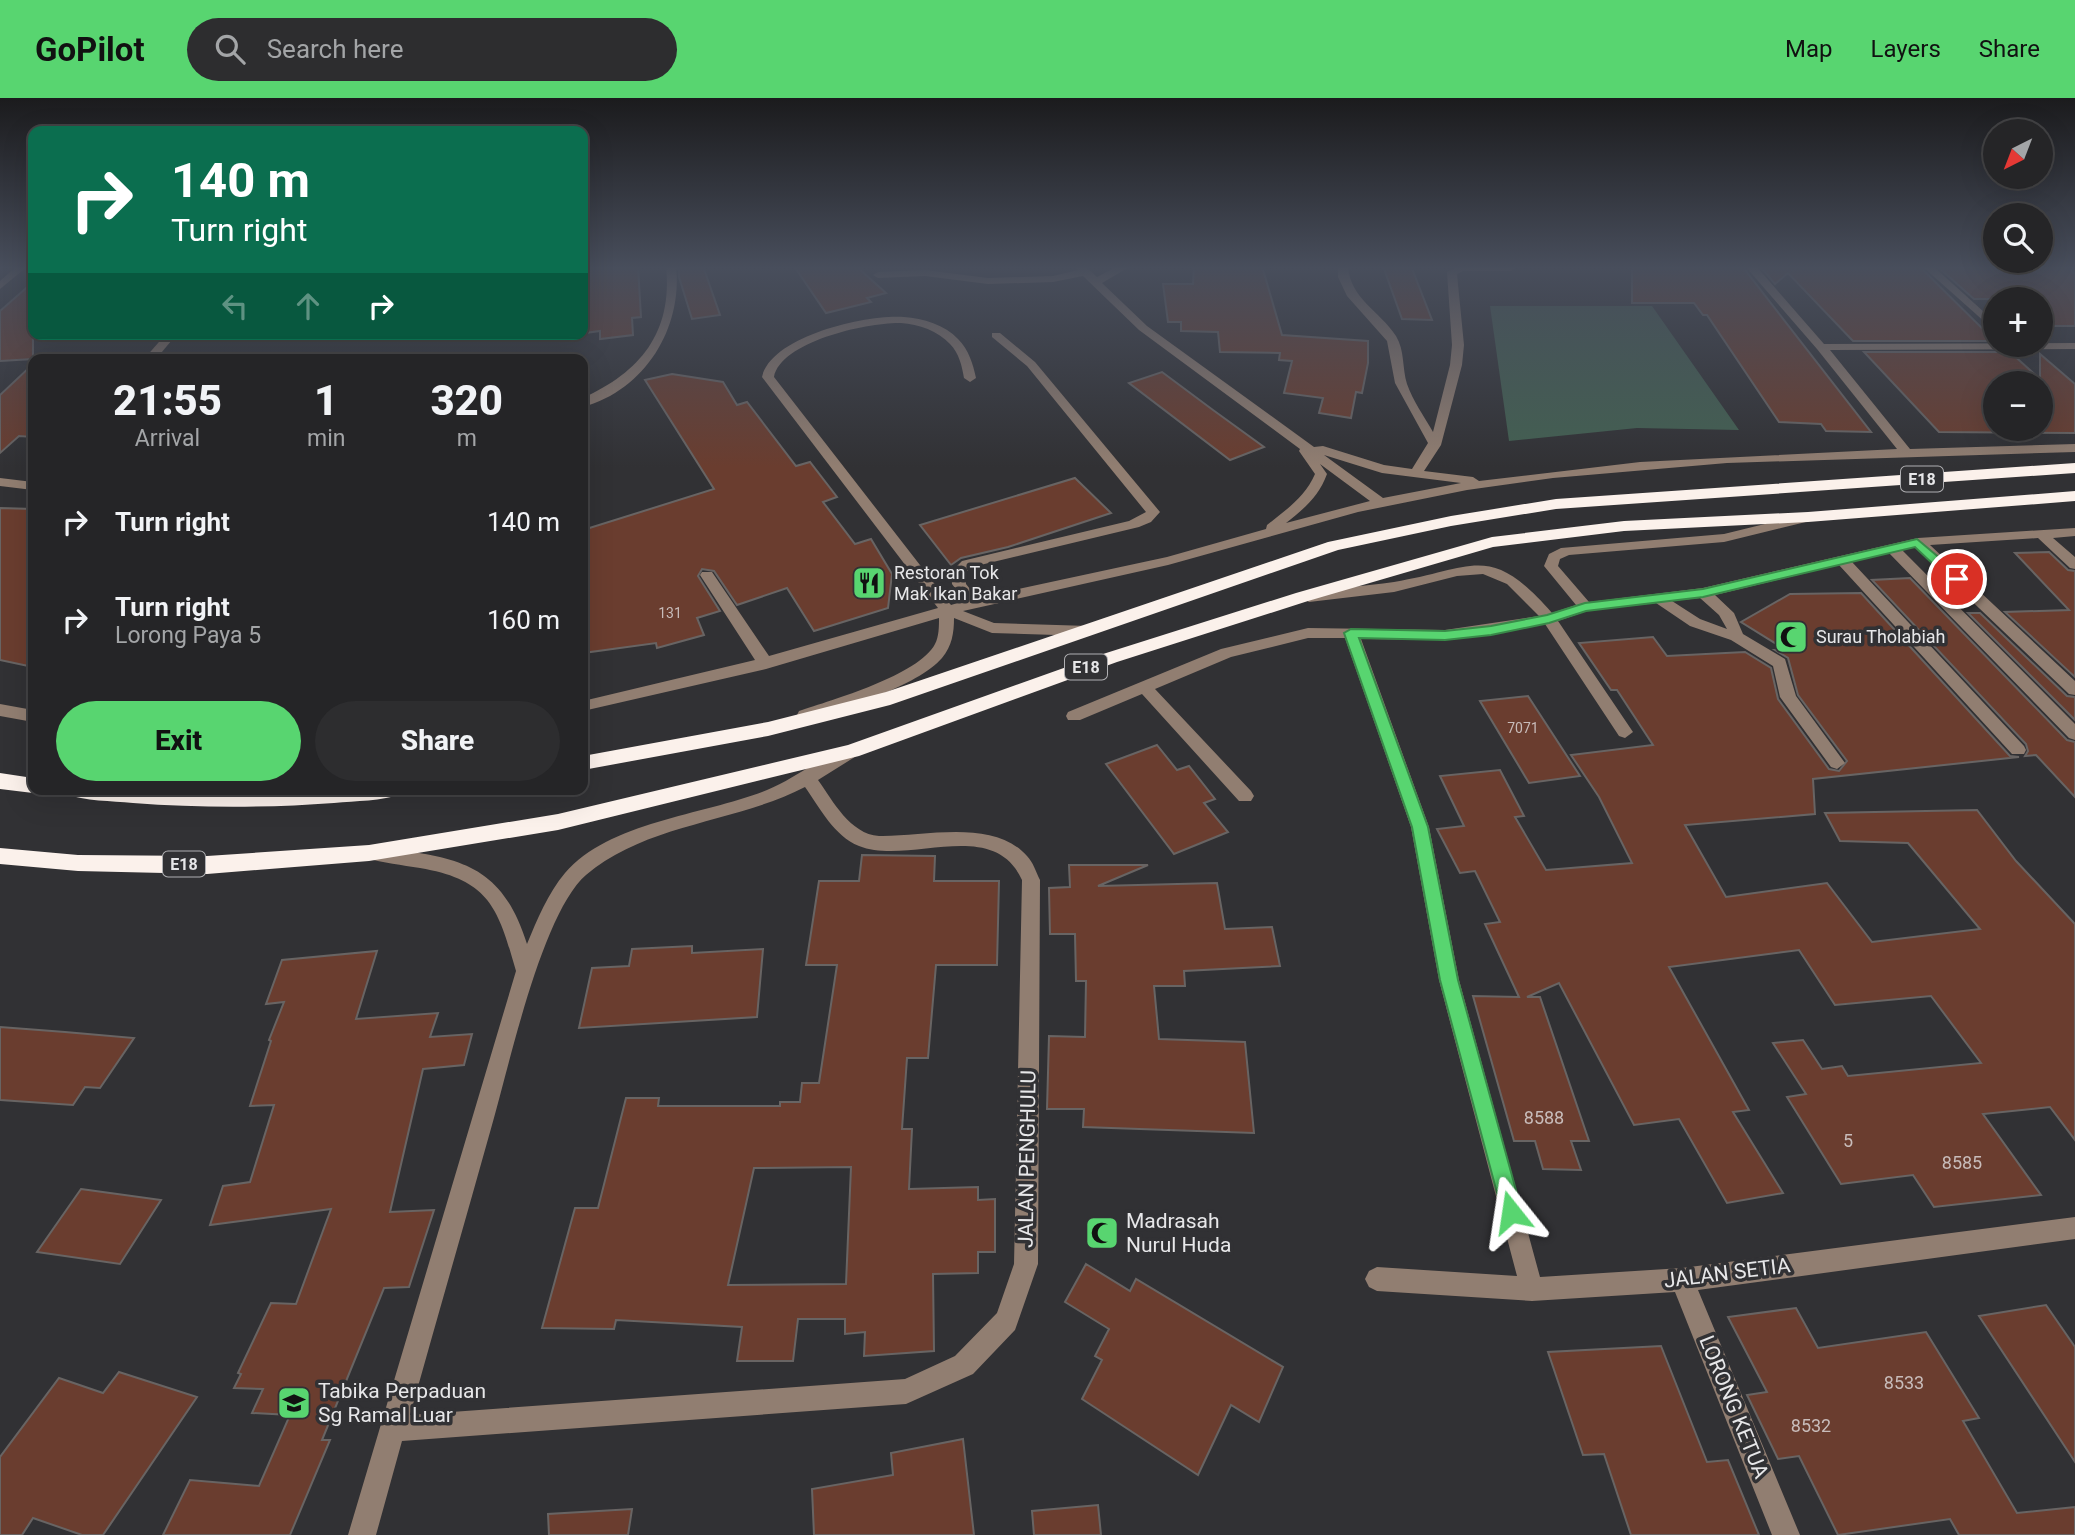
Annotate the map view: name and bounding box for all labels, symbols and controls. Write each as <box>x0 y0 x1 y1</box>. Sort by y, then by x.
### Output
search box <box>187 18 677 81</box>
text: GoPilot <box>35 30 145 69</box>
icon: search <box>211 30 249 68</box>
text: Search here <box>267 34 403 64</box>
text: Map <box>1785 35 1833 63</box>
text: Layers <box>1871 35 1941 63</box>
text: Share <box>1979 35 2040 63</box>
north arrow <box>1983 119 2053 189</box>
map controls <box>1983 119 2053 441</box>
text: 140 m <box>171 152 310 209</box>
icon: right <box>56 154 147 245</box>
button: search <box>1983 203 2053 273</box>
text: Turn right <box>171 211 307 249</box>
icon: left <box>216 287 254 325</box>
icon: ahead <box>289 287 327 325</box>
icon: right <box>362 287 400 325</box>
button: + <box>1983 287 2053 357</box>
button: − <box>1983 371 2053 441</box>
text: 21:55 <box>113 376 222 425</box>
text: 1 <box>314 376 338 425</box>
text: 320 <box>430 376 503 425</box>
text: Arrival <box>135 425 200 452</box>
text: min <box>307 425 345 452</box>
text: m <box>457 425 477 452</box>
road number: E18 <box>1901 466 1943 492</box>
icon: right <box>56 503 94 541</box>
text: Turn right <box>115 507 230 537</box>
text: 140 m <box>487 507 560 537</box>
pin <box>1927 549 1987 609</box>
icon: arrive <box>1938 560 1976 598</box>
place label: Restoran Tok Mak Ikan Bakar <box>894 562 1017 604</box>
restaurant icon: Restoran Tok Mak Ikan Bakar <box>850 564 888 602</box>
text: Turn right <box>115 592 230 622</box>
icon: right <box>56 601 94 639</box>
text: 160 m <box>487 605 560 635</box>
house number: 131 <box>658 605 682 621</box>
mosque icon: Surau Tholabiah <box>1772 618 1810 656</box>
text: Lorong Paya 5 <box>115 622 261 649</box>
place label: Surau Tholabiah <box>1816 626 1945 647</box>
road number: E18 <box>1065 654 1107 680</box>
button: Exit <box>56 701 301 781</box>
button: Share <box>315 701 560 781</box>
house number: 7071 <box>1507 720 1539 736</box>
road number: E18 <box>163 852 205 876</box>
street label: JALAN PENGHULU <box>1013 1070 1041 1248</box>
house number: 8588 <box>1524 1107 1564 1128</box>
house number: 5 <box>1843 1130 1853 1151</box>
house number: 8585 <box>1942 1152 1982 1173</box>
position arrow <box>1474 1175 1548 1249</box>
place label: Madrasah Nurul Huda <box>1126 1209 1231 1257</box>
mosque icon: Madrasah Nurul Huda <box>1083 1214 1121 1252</box>
street label: JALAN SETIA <box>1662 1253 1792 1293</box>
street label: LORONG KETUA <box>1694 1332 1774 1482</box>
house number: 8533 <box>1884 1372 1924 1393</box>
place label: Tabika Perpaduan Sg Ramal Luar <box>318 1379 486 1427</box>
school or university icon: Tabika Perpaduan Sg Ramal Luar <box>275 1384 313 1422</box>
house number: 8532 <box>1791 1415 1831 1436</box>

